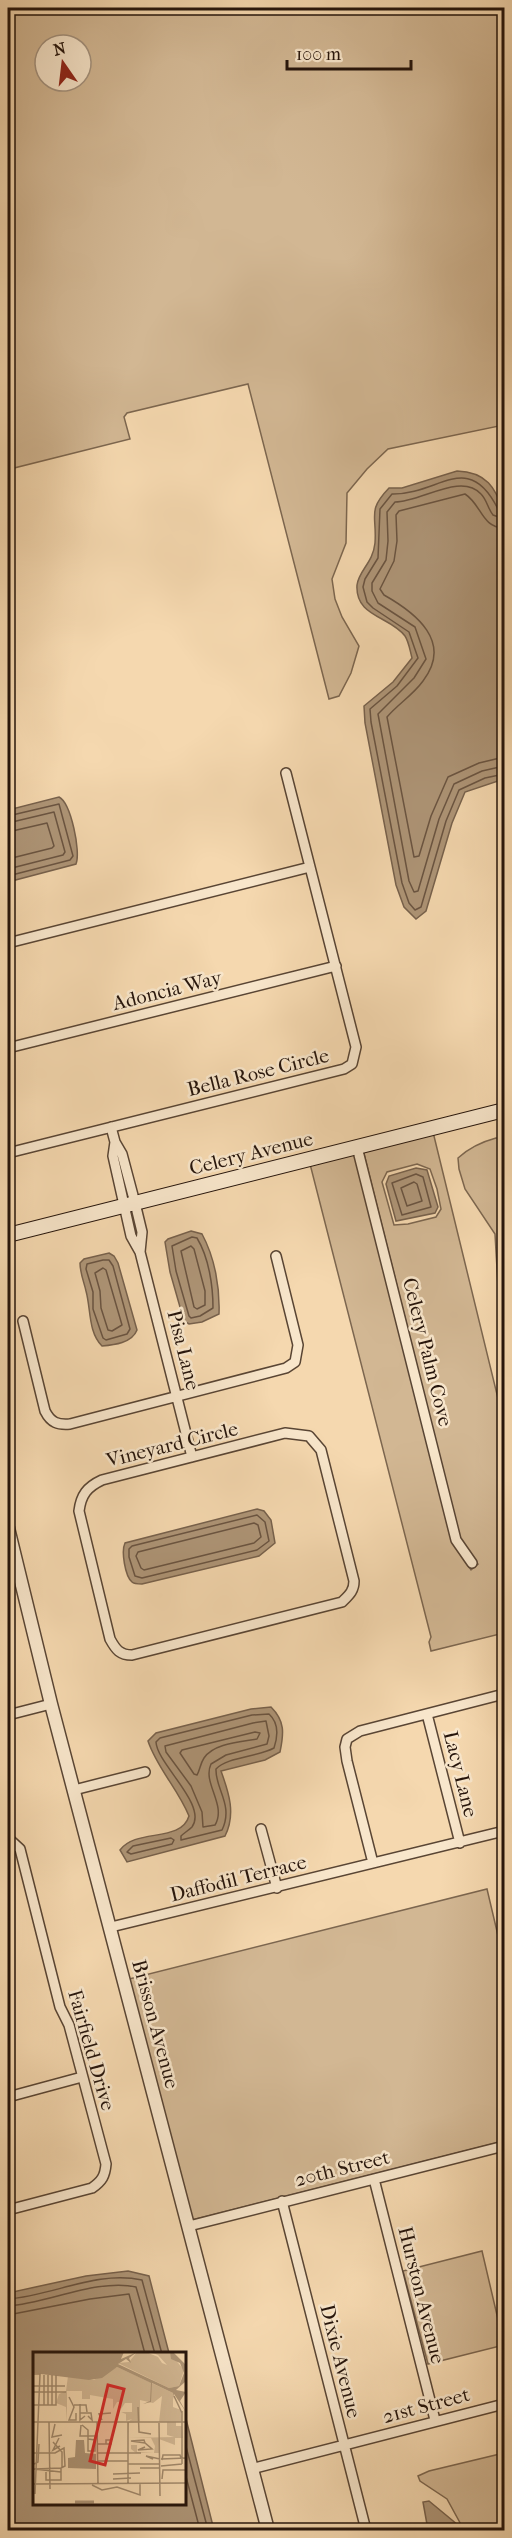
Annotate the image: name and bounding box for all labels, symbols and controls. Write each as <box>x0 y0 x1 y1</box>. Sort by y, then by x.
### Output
north arrow <box>33 33 93 93</box>
scale bar <box>287 33 412 71</box>
text: N <box>51 38 69 60</box>
text: 100 m <box>296 44 341 65</box>
street label: Adoncia Way <box>109 966 225 1015</box>
street label: Bella Rose Circle <box>185 1044 331 1101</box>
street label: Celery Avenue <box>187 1127 315 1180</box>
street label: Celery Palm Cove <box>398 1275 457 1429</box>
street label: Pisa Lane <box>162 1308 205 1393</box>
street label: Vineyard Circle <box>103 1417 240 1472</box>
street label: Lacy Lane <box>439 1729 482 1820</box>
street label: Daffodil Terrace <box>168 1850 309 1907</box>
street label: Brisson Avenue <box>127 1957 184 2091</box>
street label: Fairfield Drive <box>63 1987 120 2113</box>
street label: 20th Street <box>292 2146 392 2191</box>
street label: Hurston Avenue <box>393 2224 450 2366</box>
street label: Dixie Avenue <box>315 2302 366 2420</box>
inset map <box>33 2352 186 2505</box>
street label: 21st Street <box>380 2383 472 2428</box>

